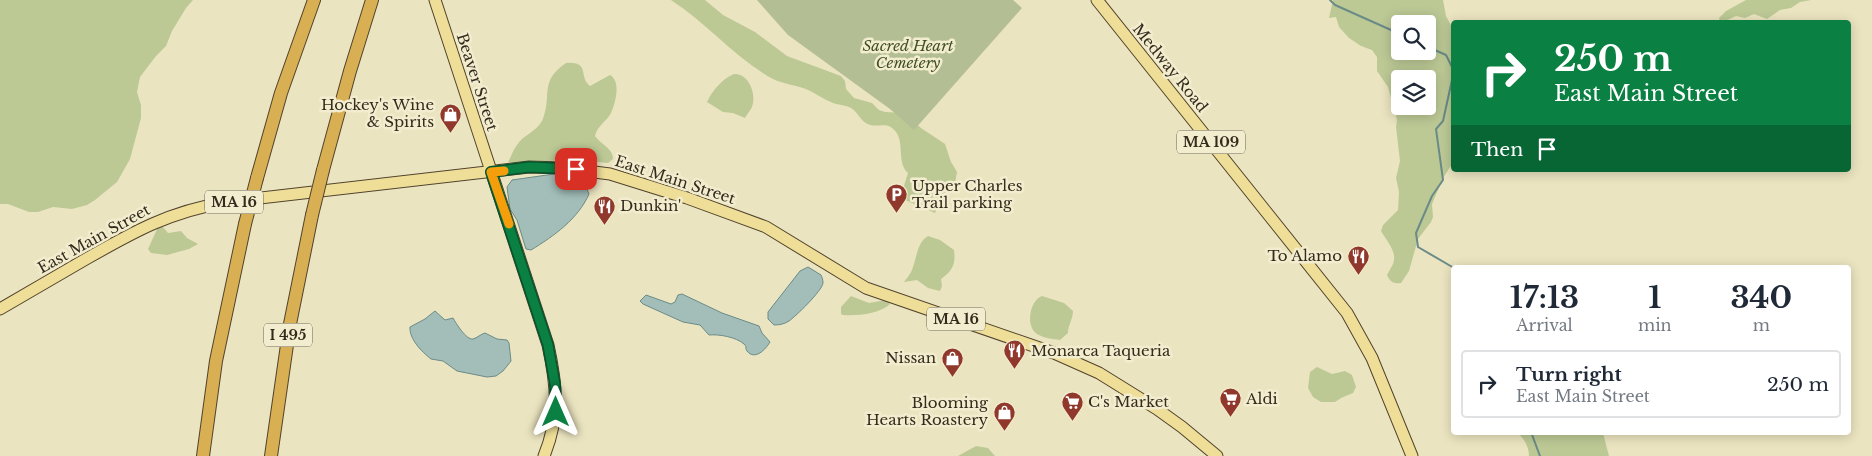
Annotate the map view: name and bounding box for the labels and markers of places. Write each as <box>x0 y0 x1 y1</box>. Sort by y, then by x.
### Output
place label: Hockey's Wine & Spirits <box>321 95 434 131</box>
shop icon: Hockey's Wine & Spirits <box>438 102 462 133</box>
pin <box>555 148 597 190</box>
place label: Upper Charles Trail parking <box>912 176 1023 212</box>
parking icon: Upper Charles Trail parking <box>884 183 908 214</box>
restaurant icon: Dunkin' <box>592 194 616 225</box>
place label: Dunkin' <box>620 196 681 215</box>
restaurant icon: To Alamo <box>1346 244 1370 275</box>
place label: To Alamo <box>1267 246 1342 265</box>
restaurant icon: Monarca Taqueria <box>1003 339 1027 370</box>
place label: Monarca Taqueria <box>1031 341 1171 360</box>
shop icon: Nissan <box>940 346 964 377</box>
place label: Nissan <box>885 348 936 367</box>
supermarket icon: Aldi <box>1218 387 1242 418</box>
place label: Aldi <box>1245 389 1278 408</box>
supermarket icon: C's Market <box>1060 390 1084 421</box>
place label: C's Market <box>1088 392 1169 411</box>
place label: Blooming Hearts Roastery <box>866 393 989 429</box>
shop icon: Blooming Hearts Roastery <box>992 400 1016 431</box>

